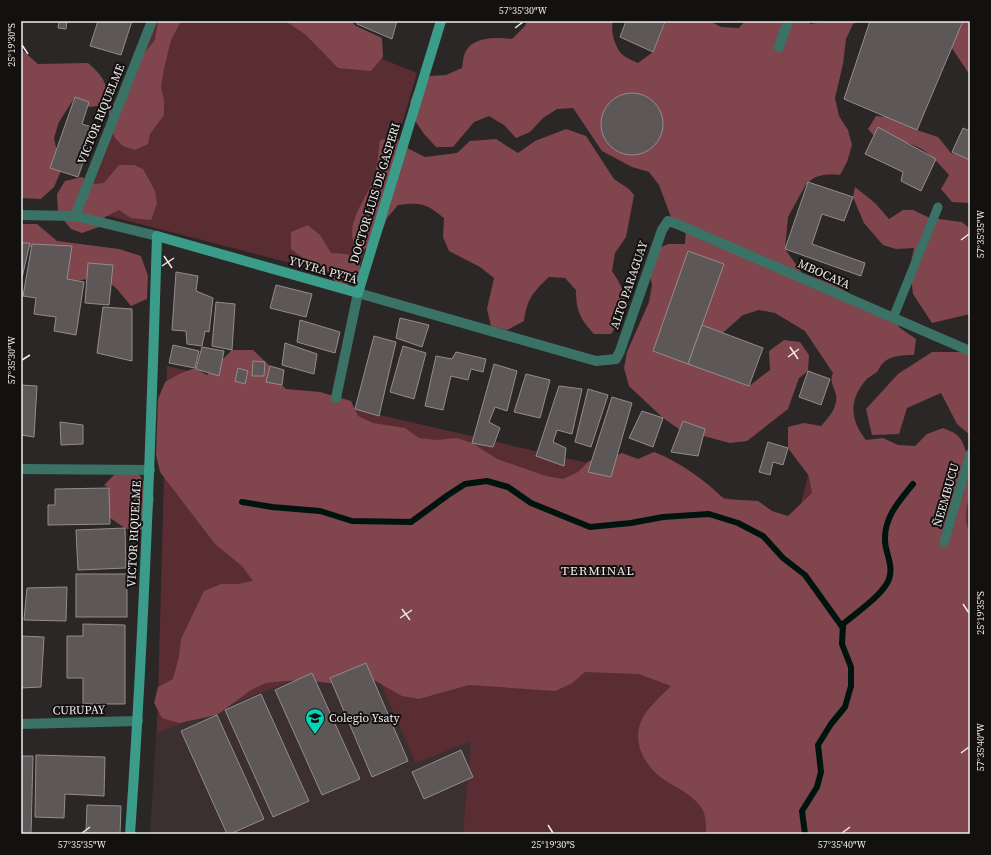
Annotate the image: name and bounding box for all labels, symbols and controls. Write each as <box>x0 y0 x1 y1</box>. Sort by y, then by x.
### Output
text: 57°35'30"W <box>499 4 548 17</box>
text: 25°19'30"S <box>5 23 18 67</box>
street label: VICTOR RIQUELME <box>74 61 128 167</box>
street label: DOCTOR LUIS DE GASPERI <box>346 121 404 265</box>
text: 57°35'35"W <box>974 209 987 258</box>
street label: ALTO PARAGUAY <box>606 238 652 331</box>
street label: YVYRA PYTÁ <box>287 253 359 287</box>
street label: MBOCAYA <box>795 255 853 293</box>
text: 57°35'30"W <box>5 335 18 384</box>
street label: ÑEEMBUCU <box>929 461 963 529</box>
street label: VICTOR RIQUELME <box>123 480 145 588</box>
district label: TERMINAL <box>561 562 635 579</box>
text: 25°19'35"S <box>974 591 987 635</box>
street label: CURUPAY <box>53 702 106 718</box>
school or university icon: Colegio Ysaty <box>304 707 326 735</box>
place label: Colegio Ysaty <box>329 710 400 726</box>
text: 57°35'40"W <box>974 722 987 771</box>
text: 57°35'35"W <box>58 838 107 851</box>
text: 25°19'30"S <box>531 838 575 851</box>
text: 57°35'40"W <box>818 838 867 851</box>

